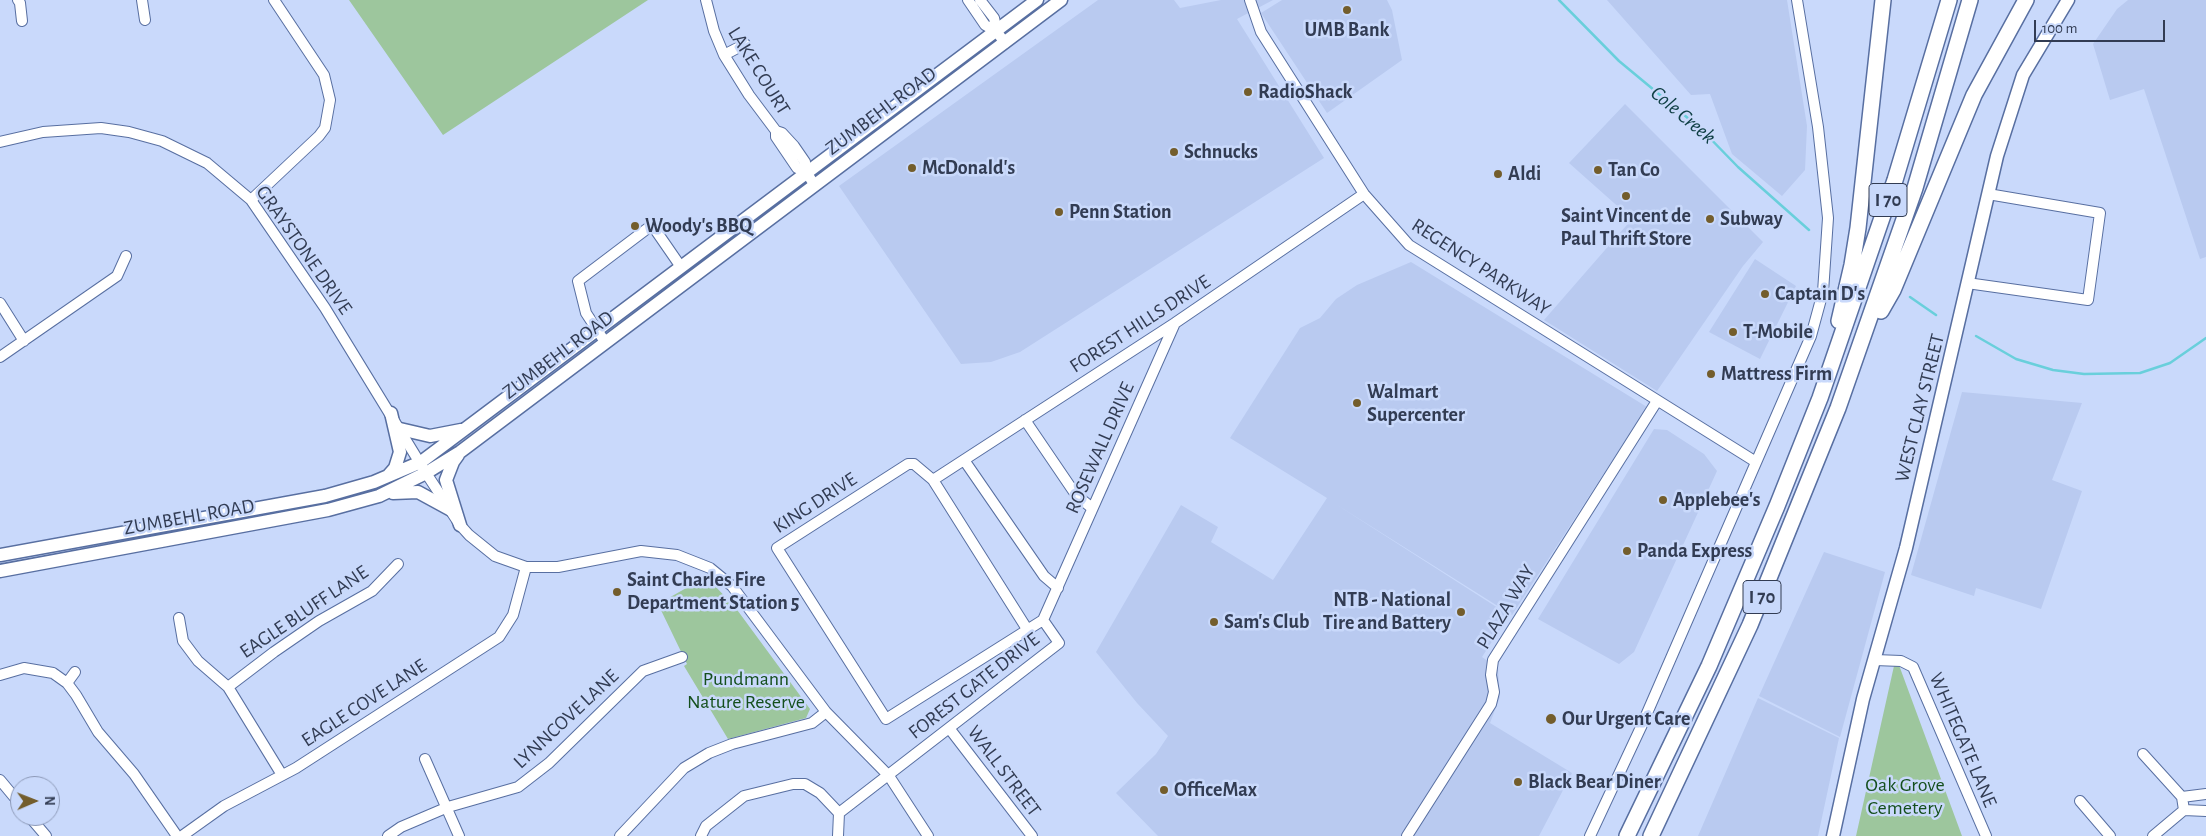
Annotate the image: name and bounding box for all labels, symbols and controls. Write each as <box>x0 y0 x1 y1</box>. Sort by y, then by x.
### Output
marker: UMB Bank <box>1341 4 1353 16</box>
scale bar <box>2036 10 2167 42</box>
place label: UMB Bank <box>1305 18 1389 42</box>
text: 100 m <box>2042 21 2077 36</box>
street label: LAKE COURT <box>722 22 796 120</box>
street label: ZUMBEHL ROAD <box>821 62 941 160</box>
place label: RadioShack <box>1258 80 1352 104</box>
water label: Cole Creek <box>1645 80 1721 150</box>
marker: RadioShack <box>1242 86 1254 98</box>
place label: Schnucks <box>1184 140 1258 164</box>
marker: Schnucks <box>1168 146 1180 158</box>
place label: McDonald's <box>922 156 1015 180</box>
place label: Tan Co <box>1608 158 1660 182</box>
marker: McDonald's <box>906 162 918 174</box>
place label: Aldi <box>1508 162 1541 186</box>
marker: Tan Co <box>1592 164 1604 176</box>
marker: Aldi <box>1492 168 1504 180</box>
street label: GRAYSTONE DRIVE <box>251 181 357 319</box>
road number: I 70 <box>1869 184 1907 216</box>
marker: Saint Vincent de Paul Thrift Store <box>1620 190 1632 202</box>
place label: Penn Station <box>1069 200 1172 224</box>
place label: Saint Vincent de Paul Thrift Store <box>1561 204 1691 251</box>
marker: Penn Station <box>1053 206 1065 218</box>
place label: Subway <box>1720 207 1783 231</box>
street label: REGENCY PARKWAY <box>1407 213 1555 321</box>
marker: Subway <box>1704 213 1716 225</box>
place label: Woody's BBQ <box>645 214 752 238</box>
marker: Woody's BBQ <box>629 220 641 232</box>
street label: FOREST HILLS DRIVE <box>1065 270 1215 378</box>
place label: Captain D's <box>1775 282 1865 306</box>
marker: Captain D's <box>1759 288 1771 300</box>
street label: ZUMBEHL ROAD <box>498 306 618 404</box>
place label: T-Mobile <box>1743 320 1813 344</box>
marker: T-Mobile <box>1727 326 1739 338</box>
street label: WEST CLAY STREET <box>1890 331 1950 485</box>
place label: Mattress Firm <box>1721 362 1832 386</box>
marker: Mattress Firm <box>1705 368 1717 380</box>
street label: ROSEWALL DRIVE <box>1060 378 1140 518</box>
place label: Walmart Supercenter <box>1367 380 1465 427</box>
marker: Walmart Supercenter <box>1351 397 1363 409</box>
street label: KING DRIVE <box>769 467 861 539</box>
place label: Applebee's <box>1673 488 1761 512</box>
street label: ZUMBEHL ROAD <box>122 494 256 540</box>
marker: Applebee's <box>1657 494 1669 506</box>
place label: Panda Express <box>1637 539 1752 563</box>
marker: Panda Express <box>1621 545 1633 557</box>
street label: EAGLE BLUFF LANE <box>235 560 373 664</box>
street label: PLAZA WAY <box>1471 560 1541 654</box>
place label: Saint Charles Fire Department Station 5 <box>627 568 799 615</box>
road number: I 70 <box>1743 580 1781 614</box>
marker: Saint Charles Fire Department Station 5 <box>611 586 623 598</box>
place label: NTB - National Tire and Battery <box>1323 588 1451 635</box>
marker: NTB - National Tire and Battery <box>1455 606 1467 618</box>
place label: Sam's Club <box>1224 610 1310 634</box>
marker: Sam's Club <box>1208 616 1220 628</box>
street label: FOREST GATE DRIVE <box>904 627 1044 745</box>
street label: EAGLE COVE LANE <box>297 654 431 752</box>
street label: LYNNCOVE LANE <box>508 664 624 774</box>
park label: Pundmann Nature Reserve <box>687 667 805 714</box>
street label: WHITEGATE LANE <box>1924 669 2002 811</box>
place label: Our Urgent Care <box>1562 707 1690 731</box>
marker: Our Urgent Care <box>1544 712 1558 726</box>
street label: WALL STREET <box>962 721 1046 821</box>
place label: Black Bear Diner <box>1528 770 1661 794</box>
park label: Oak Grove Cemetery <box>1865 773 1945 820</box>
north arrow <box>10 776 60 826</box>
marker: Black Bear Diner <box>1512 776 1524 788</box>
place label: OfficeMax <box>1174 778 1257 802</box>
marker: OfficeMax <box>1158 784 1170 796</box>
text: N <box>42 796 56 806</box>

